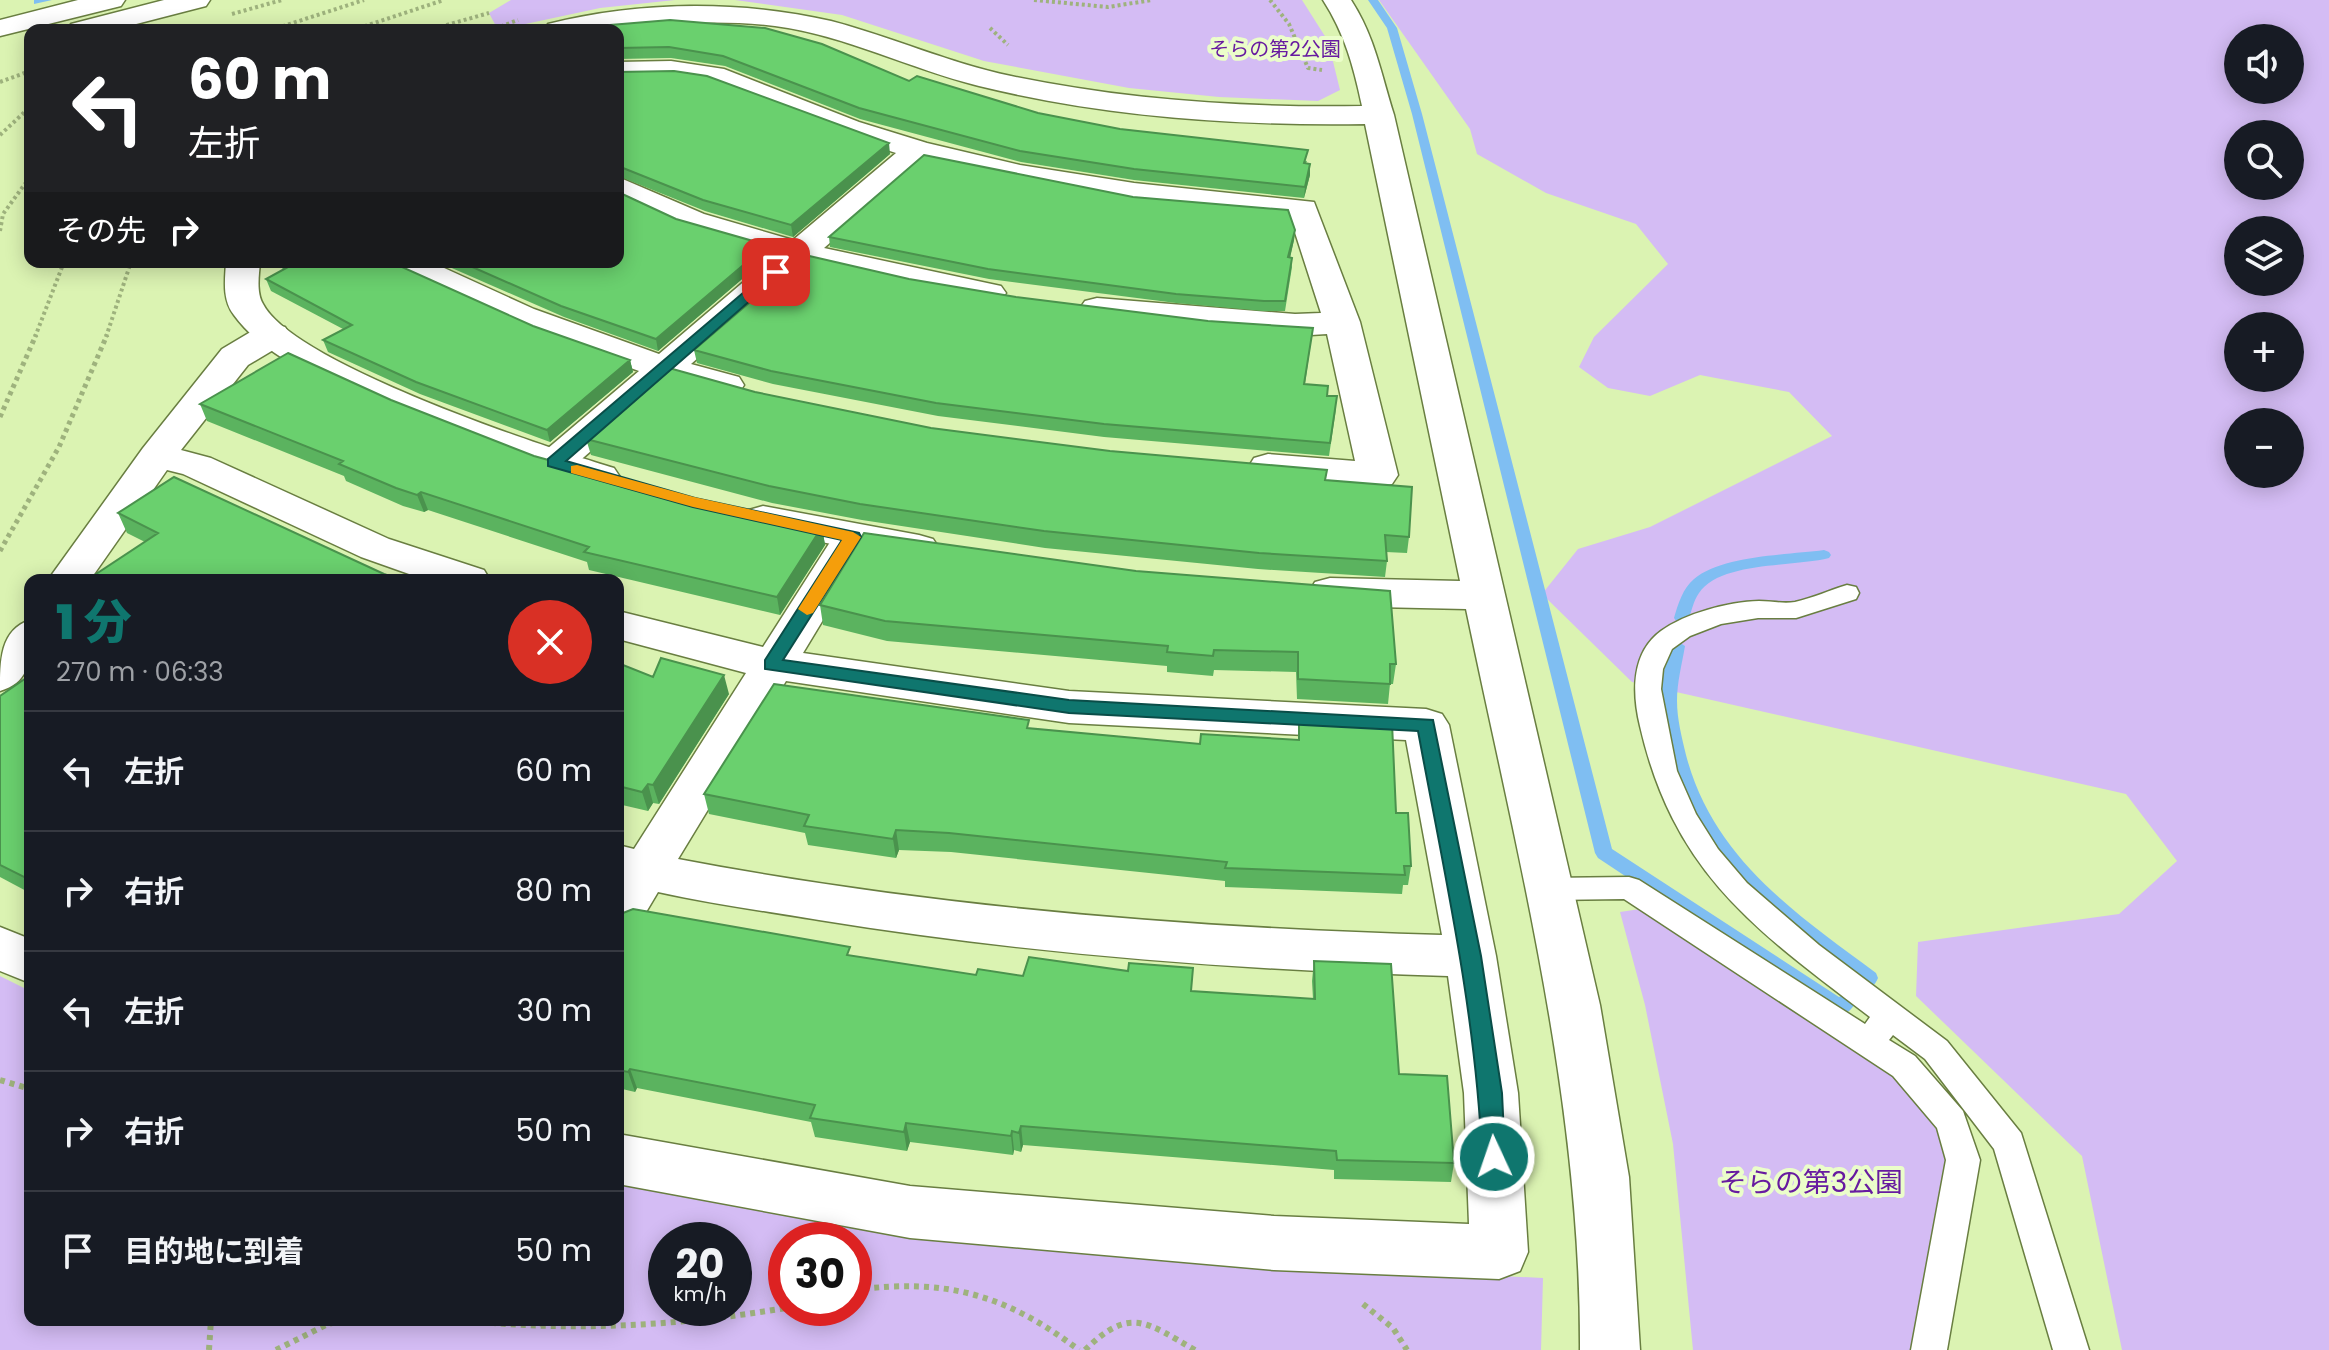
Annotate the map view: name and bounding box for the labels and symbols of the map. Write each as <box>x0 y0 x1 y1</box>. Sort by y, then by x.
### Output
park label: そらの第2公園 <box>1209 35 1341 63</box>
pin <box>742 238 810 306</box>
position arrow <box>1452 1115 1536 1199</box>
park label: そらの第3公園 <box>1719 1163 1903 1202</box>
speed limit sign: 30 <box>768 1222 872 1326</box>

